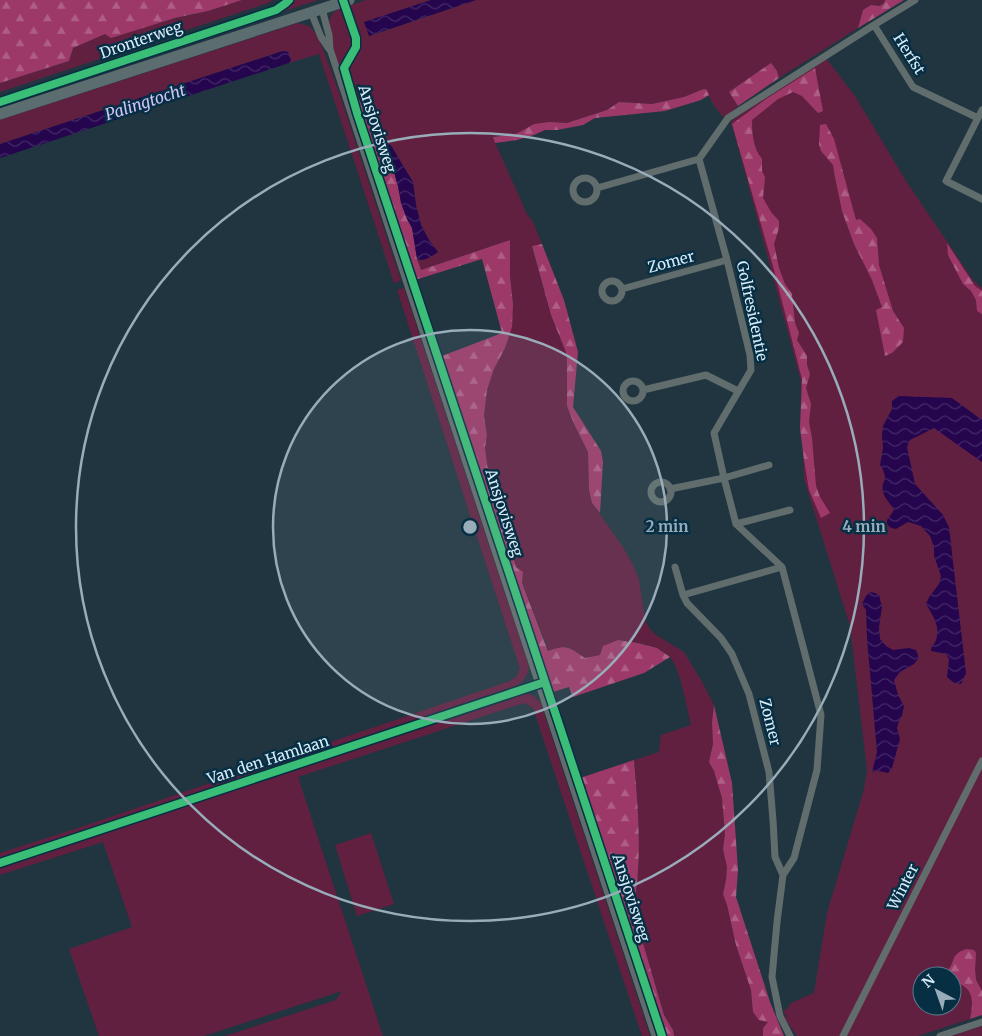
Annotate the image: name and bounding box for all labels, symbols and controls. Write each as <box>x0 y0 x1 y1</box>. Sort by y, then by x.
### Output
street label: Dronterweg <box>97 17 185 63</box>
street label: Herfst <box>889 30 930 78</box>
water label: Palingtocht <box>102 79 188 124</box>
street label: Ansjovisweg <box>354 82 401 175</box>
street label: Zomer <box>645 246 697 277</box>
street label: Golfresidentie <box>733 259 772 363</box>
street label: Ansjovisweg <box>481 466 528 559</box>
text: 2 min <box>646 517 688 536</box>
text: 4 min <box>842 517 886 536</box>
centre of rings <box>461 518 479 536</box>
street label: Zomer <box>755 696 786 748</box>
street label: Van den Hamlaan <box>204 731 331 788</box>
street label: Ansjovisweg <box>608 851 655 944</box>
street label: Winter <box>882 860 922 914</box>
north arrow <box>912 966 962 1016</box>
text: N <box>918 971 939 992</box>

